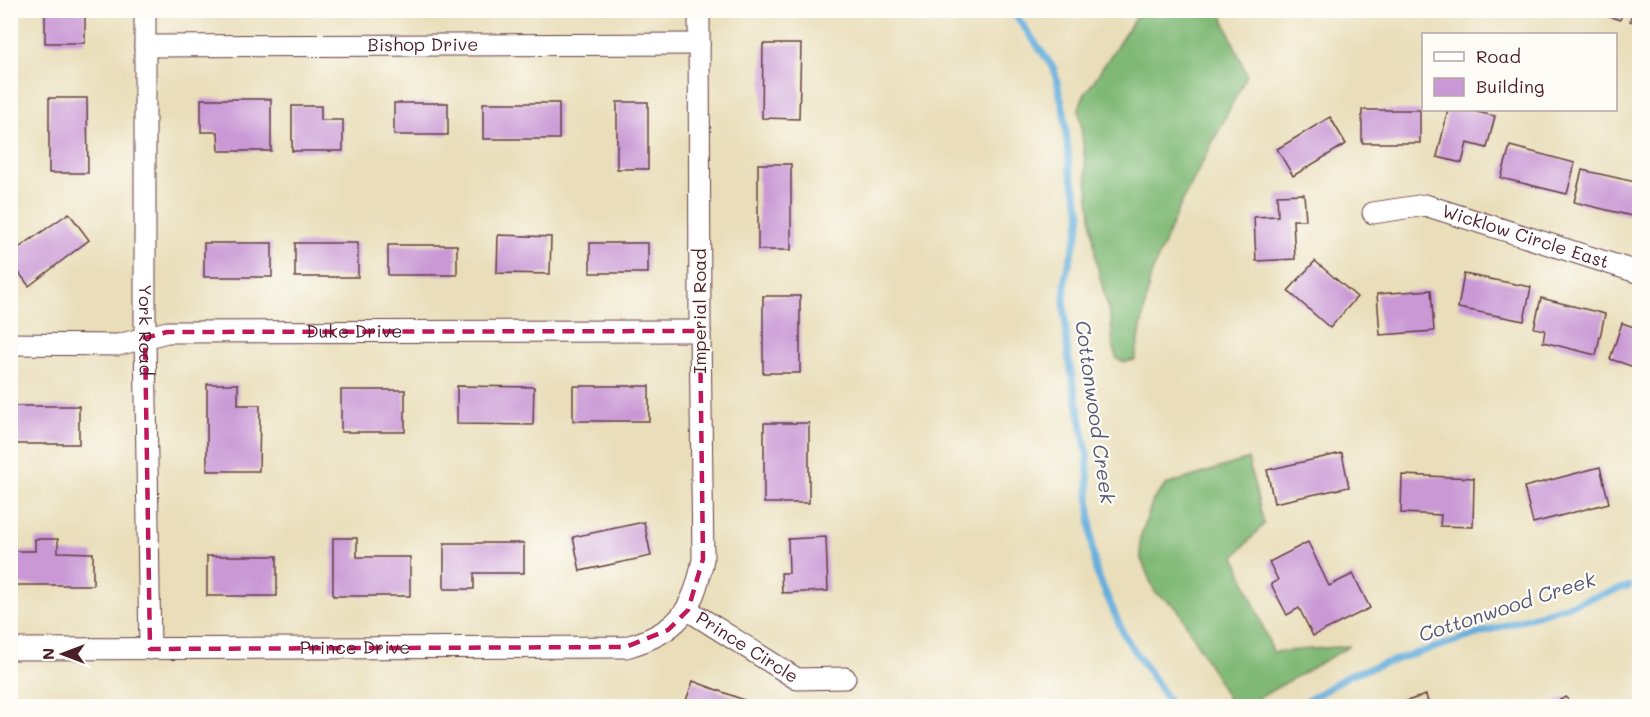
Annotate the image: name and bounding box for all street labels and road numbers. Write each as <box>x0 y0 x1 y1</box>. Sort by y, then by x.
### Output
street label: Bishop Drive <box>368 32 478 56</box>
street label: Wicklow Circle East <box>1439 198 1612 274</box>
street label: Imperial Road <box>687 248 711 374</box>
street label: York Road <box>134 284 159 376</box>
street label: Duke Drive <box>306 319 402 343</box>
street label: Prince Circle <box>692 605 803 688</box>
street label: Prince Drive <box>300 635 410 659</box>

